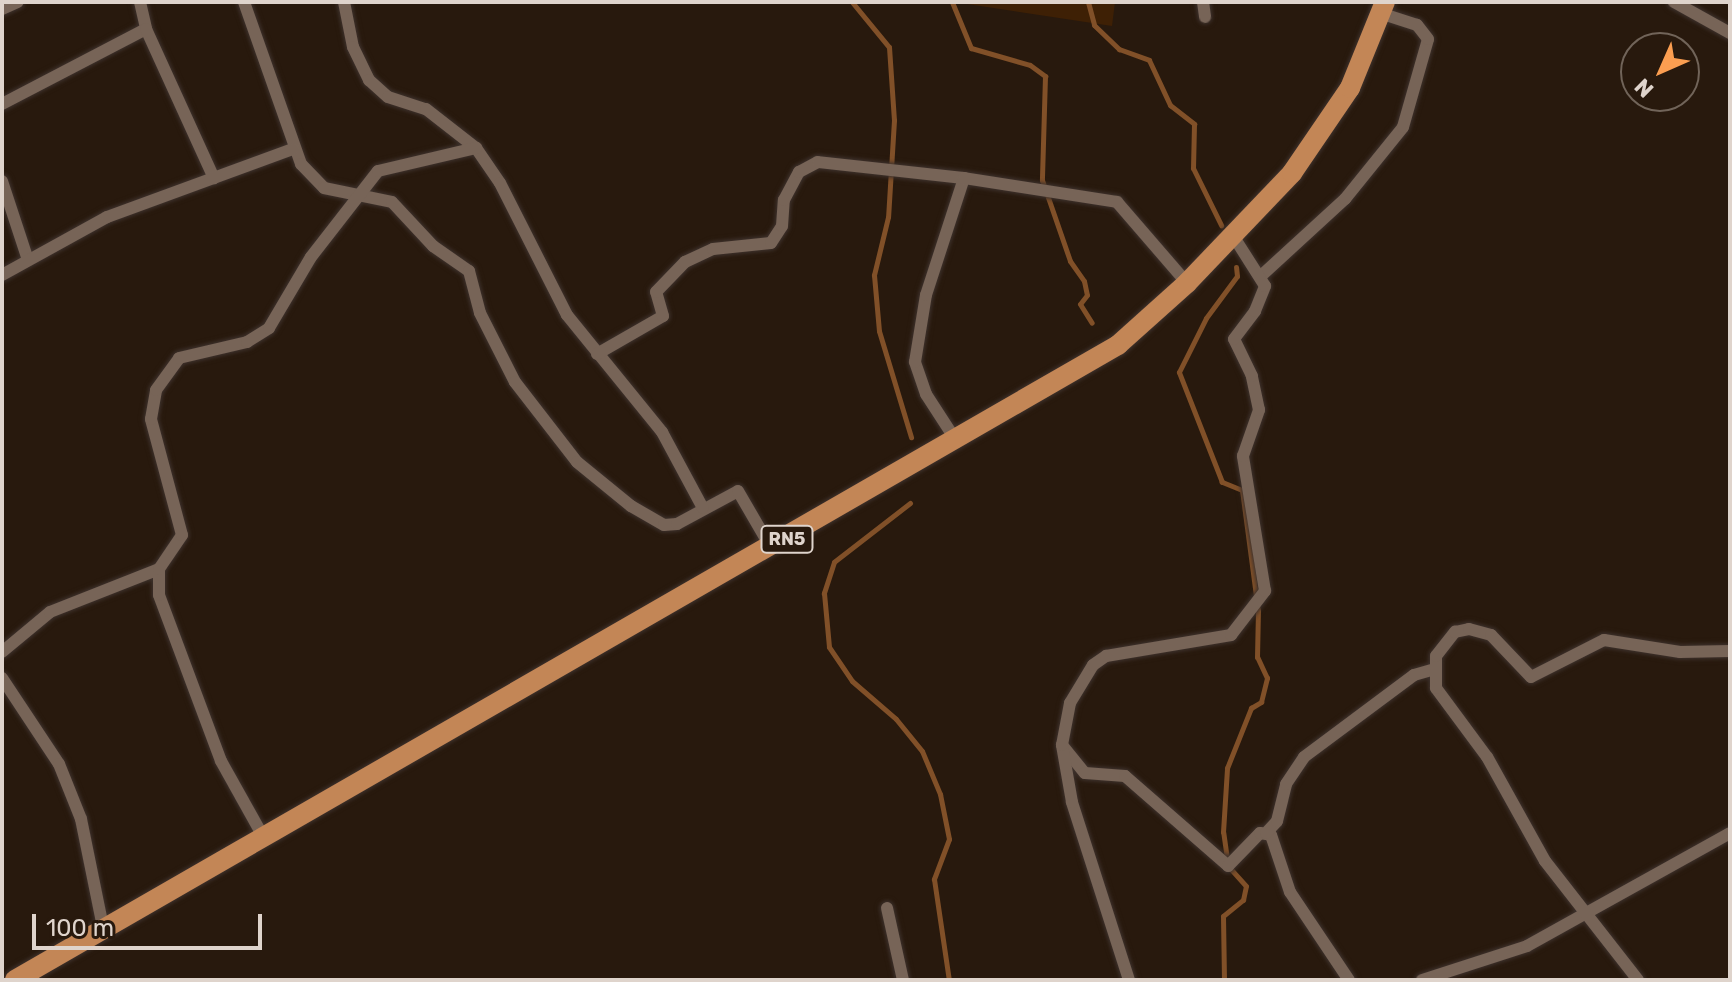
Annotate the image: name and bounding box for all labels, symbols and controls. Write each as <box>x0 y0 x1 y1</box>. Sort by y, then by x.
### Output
north arrow <box>1620 32 1700 112</box>
text: N <box>1629 73 1659 103</box>
road number: RN5 <box>759 525 815 553</box>
scale bar <box>36 898 266 948</box>
text: 100 m <box>46 914 114 942</box>

